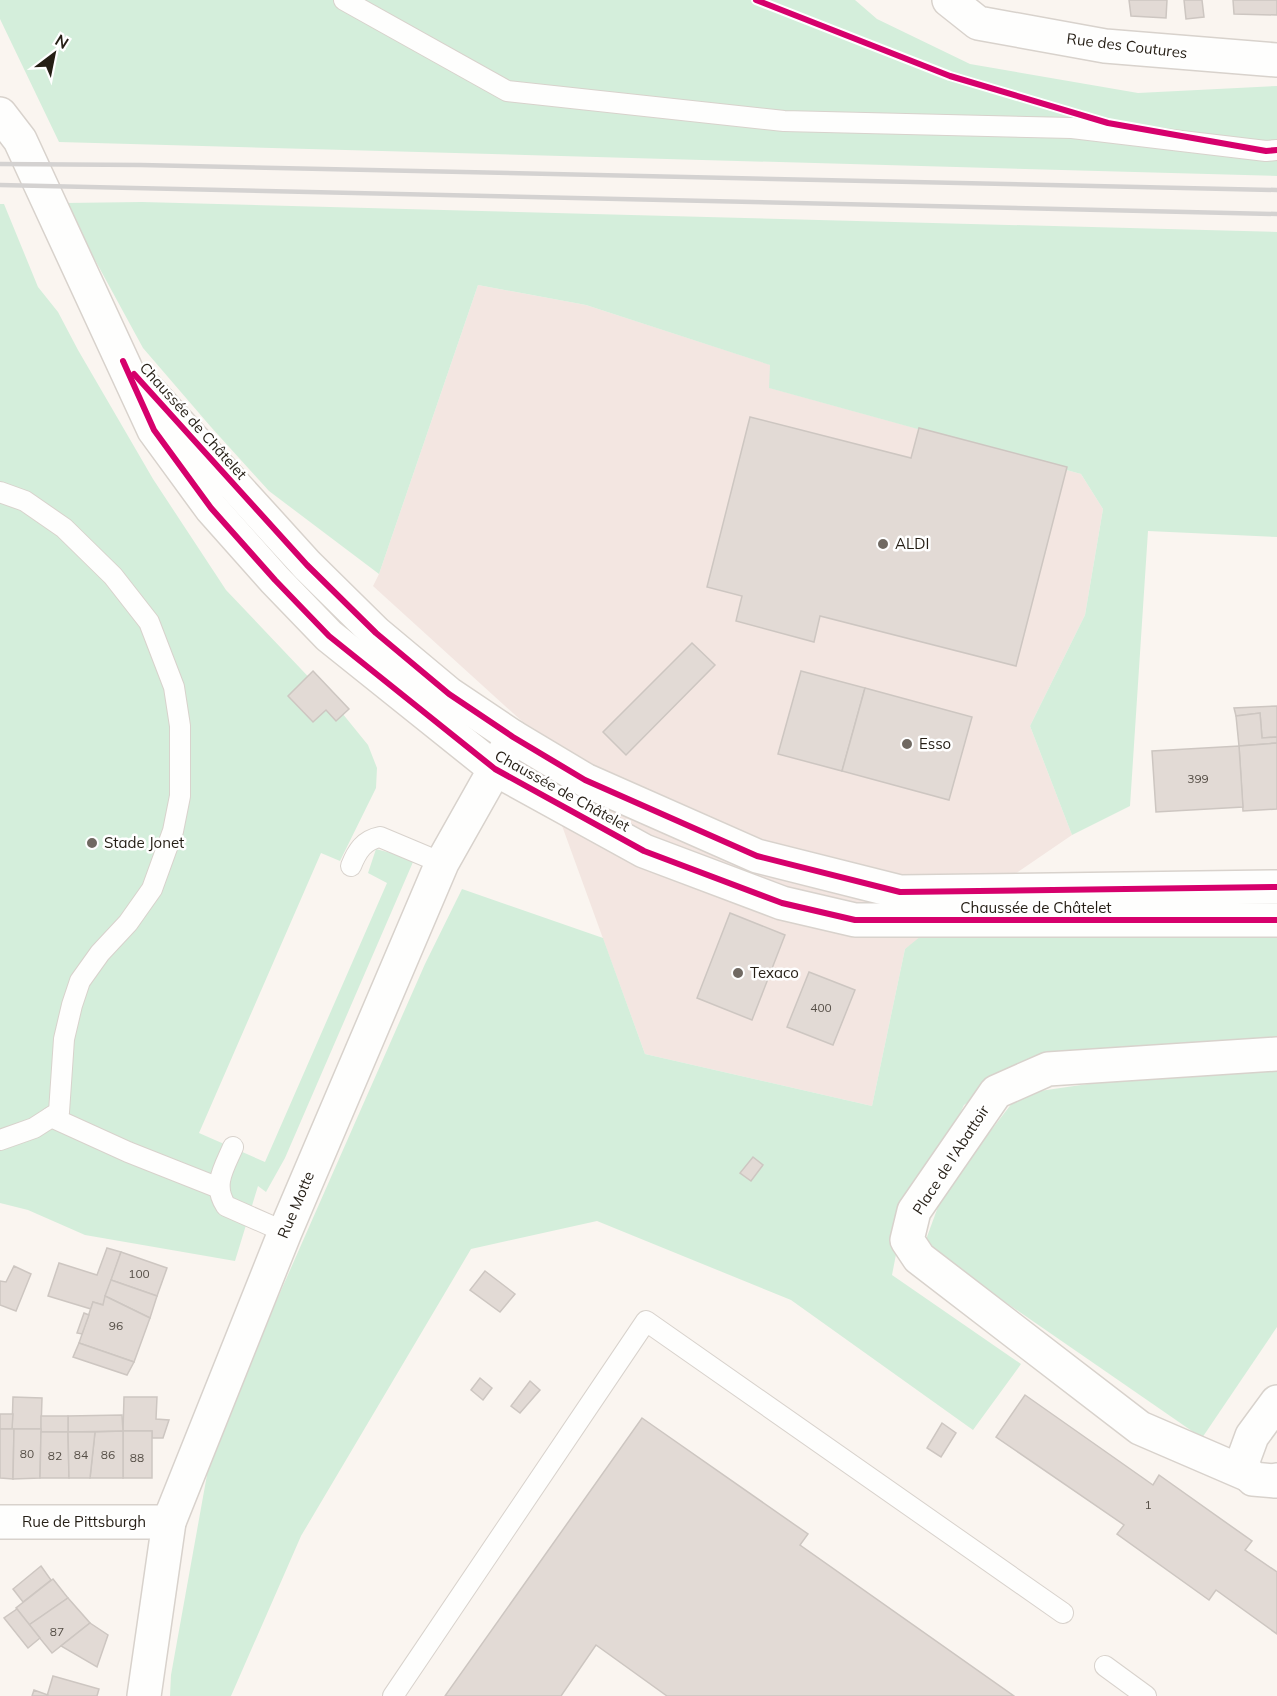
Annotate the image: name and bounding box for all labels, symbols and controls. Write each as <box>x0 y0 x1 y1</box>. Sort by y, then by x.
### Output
north arrow <box>24 24 84 84</box>
street label: Rue des Coutures <box>1066 29 1188 62</box>
text: N <box>52 30 72 53</box>
street label: Chaussée de Châtelet <box>136 358 251 483</box>
place label: ALDI <box>895 534 929 553</box>
marker: ALDI <box>876 537 890 551</box>
place label: Esso <box>919 734 951 753</box>
marker: Esso <box>900 737 914 751</box>
street label: Chaussée de Châtelet <box>491 746 633 836</box>
house number: 399 <box>1187 771 1209 786</box>
place label: Stade Jonet <box>104 833 184 852</box>
marker: Stade Jonet <box>85 836 99 850</box>
street label: Chaussée de Châtelet <box>960 898 1112 917</box>
place label: Texaco <box>750 963 799 982</box>
marker: Texaco <box>731 966 745 980</box>
house number: 400 <box>810 1000 832 1015</box>
street label: Place de l'Abattoir <box>908 1101 993 1218</box>
street label: Rue Motte <box>273 1168 318 1241</box>
house number: 100 <box>128 1266 150 1281</box>
house number: 96 <box>109 1318 123 1333</box>
house number: 80 <box>20 1446 34 1461</box>
house number: 84 <box>74 1447 88 1462</box>
house number: 86 <box>101 1447 115 1462</box>
house number: 82 <box>48 1448 62 1463</box>
house number: 88 <box>130 1450 144 1465</box>
house number: 1 <box>1144 1497 1152 1512</box>
street label: Rue de Pittsburgh <box>22 1512 146 1531</box>
house number: 87 <box>50 1624 64 1639</box>

